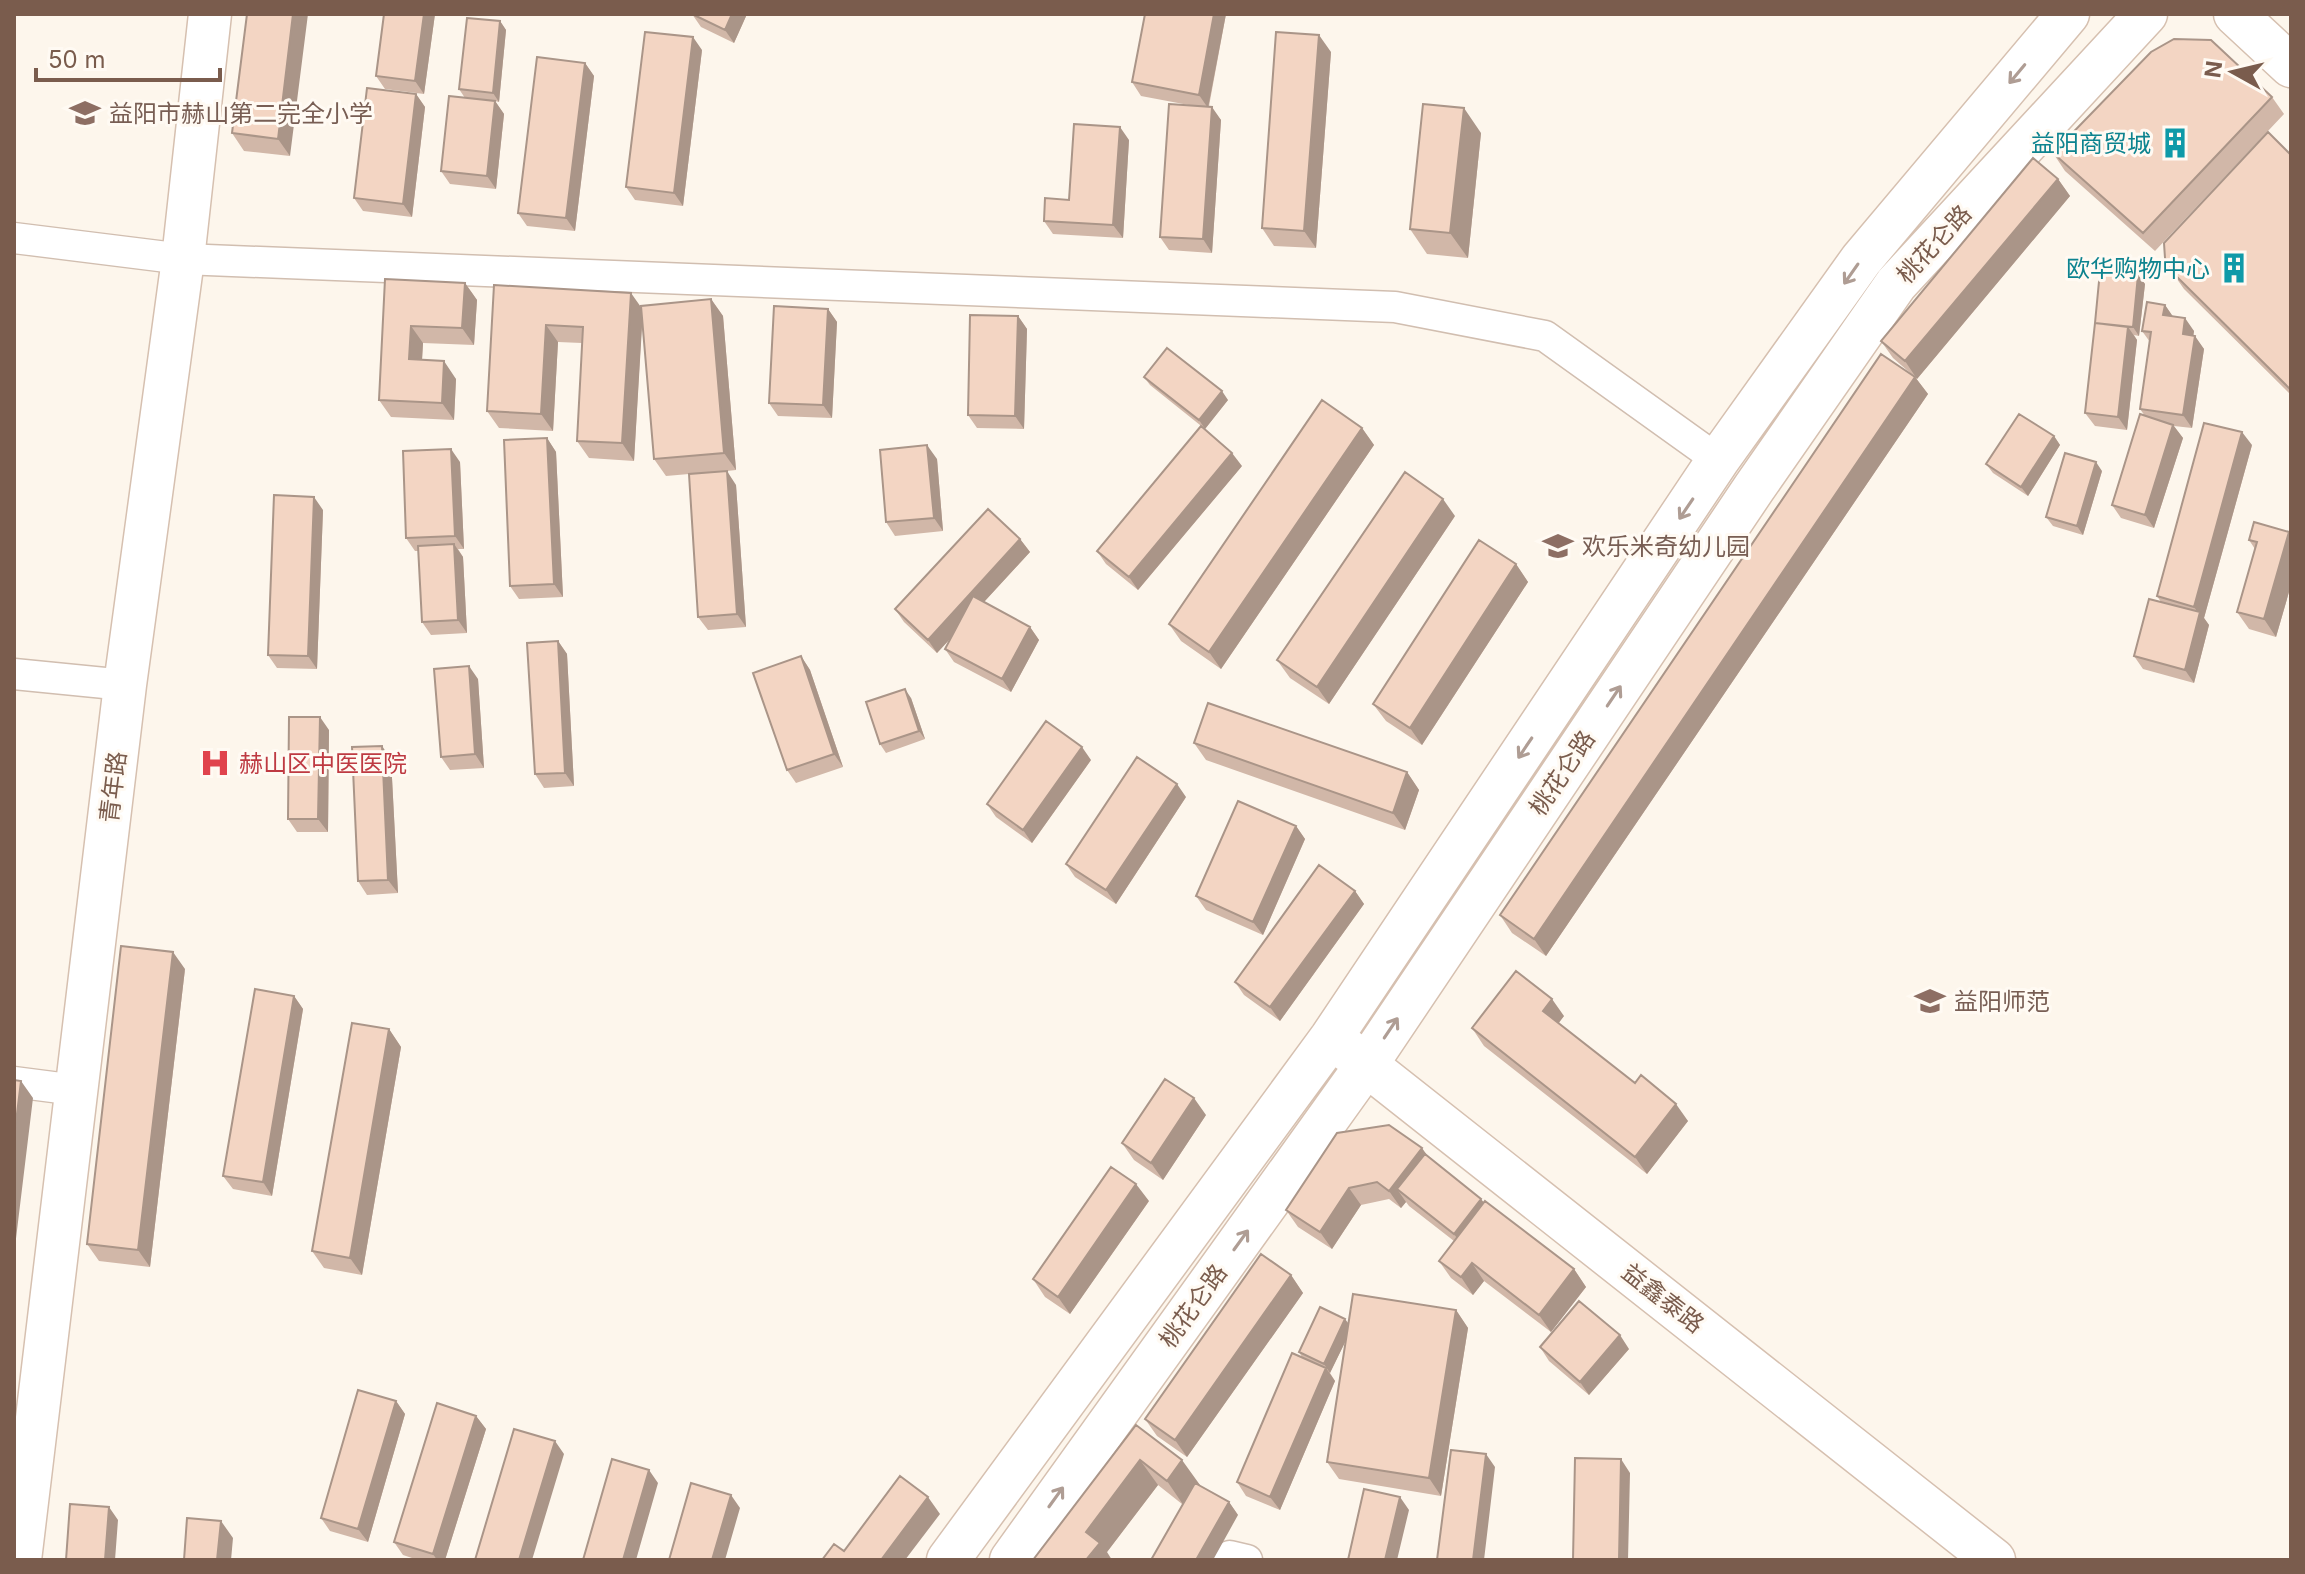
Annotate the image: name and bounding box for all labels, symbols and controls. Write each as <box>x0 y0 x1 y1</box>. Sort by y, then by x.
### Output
scale bar <box>36 32 220 82</box>
north arrow <box>2193 32 2273 112</box>
text: 50 m <box>48 45 106 74</box>
text: N <box>2199 59 2227 79</box>
one-way arrow <box>2008 63 2026 83</box>
school or university icon: 益阳市赫山第二完全小学 <box>68 96 102 130</box>
place label: 益阳市赫山第二完全小学 <box>109 99 373 128</box>
building icon: 益阳商贸城 <box>2158 126 2192 160</box>
place label: 益阳商贸城 <box>2031 129 2151 158</box>
street label: 桃花仑路 <box>1891 199 1977 289</box>
building icon: 欧华购物中心 <box>2217 251 2251 285</box>
place label: 欧华购物中心 <box>2066 254 2210 283</box>
one-way arrow <box>1843 262 1859 284</box>
one-way arrow <box>1677 498 1694 520</box>
school or university icon: 欢乐米奇幼儿园 <box>1541 529 1575 563</box>
place label: 欢乐米奇幼儿园 <box>1582 532 1750 561</box>
one-way arrow <box>1606 685 1622 707</box>
street label: 桃花仑路 <box>1523 725 1601 821</box>
one-way arrow <box>1517 737 1533 759</box>
hospital icon: 赫山区中医医院 <box>198 746 232 780</box>
place label: 赫山区中医医院 <box>239 749 407 778</box>
street label: 青年路 <box>94 750 132 824</box>
school or university icon: 益阳师范 <box>1913 984 1947 1018</box>
place label: 益阳师范 <box>1954 987 2050 1016</box>
one-way arrow <box>1383 1017 1399 1039</box>
one-way arrow <box>1232 1229 1249 1251</box>
street label: 益鑫泰路 <box>1616 1257 1710 1339</box>
street label: 桃花仑路 <box>1153 1259 1233 1353</box>
one-way arrow <box>1048 1486 1065 1508</box>

